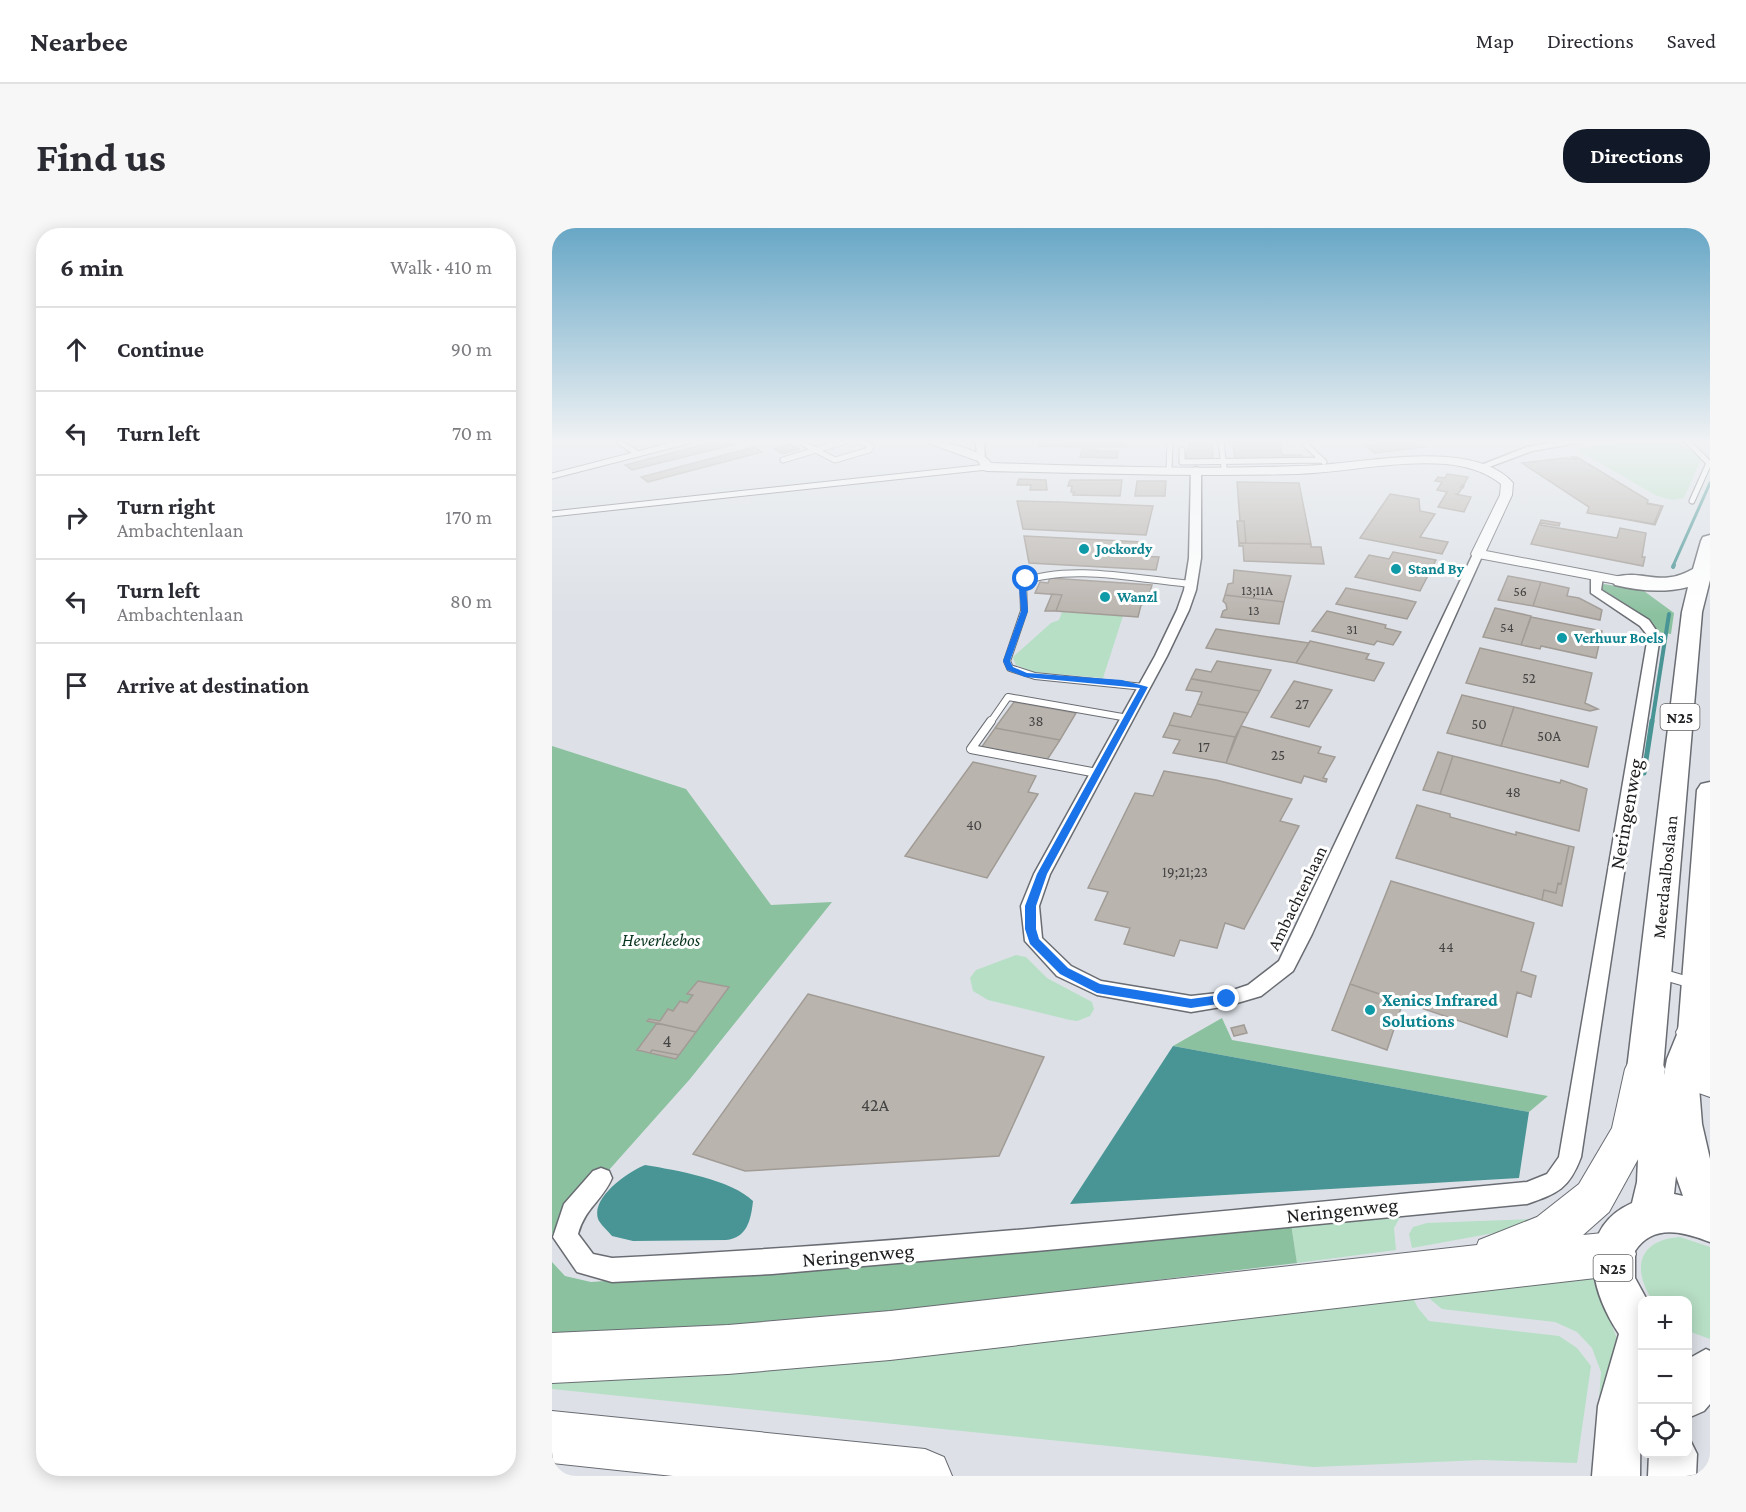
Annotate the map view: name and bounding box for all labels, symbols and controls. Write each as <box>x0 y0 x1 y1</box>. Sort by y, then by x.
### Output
text: Nearbee <box>30 26 128 57</box>
text: Map <box>1476 29 1514 53</box>
text: Directions <box>1547 29 1634 53</box>
text: Saved <box>1667 29 1716 53</box>
button: Directions <box>1563 129 1710 183</box>
text: Find us <box>36 133 166 180</box>
text: 6 min <box>60 253 124 282</box>
text: Walk · 410 m <box>390 256 492 278</box>
icon: ahead <box>60 333 93 366</box>
text: Continue <box>117 337 204 362</box>
text: 90 m <box>451 338 492 360</box>
icon: left <box>60 417 93 450</box>
text: Turn left <box>117 421 200 446</box>
text: 70 m <box>452 422 492 444</box>
text: Turn right <box>117 494 215 519</box>
icon: right <box>60 501 93 534</box>
text: 170 m <box>445 506 492 528</box>
text: Ambachtenlaan <box>117 519 243 541</box>
place label: Jockordy <box>1094 541 1153 557</box>
marker: Jockordy <box>1077 542 1091 556</box>
place label: Stand By <box>1408 561 1465 577</box>
marker: Stand By <box>1389 562 1403 576</box>
route start <box>1012 565 1038 591</box>
text: Turn left <box>117 578 200 603</box>
house number: 13;11A <box>1241 582 1273 598</box>
house number: 56 <box>1513 583 1527 599</box>
icon: left <box>60 585 93 618</box>
place label: Wanzl <box>1116 589 1158 605</box>
text: 80 m <box>450 590 492 612</box>
marker: Wanzl <box>1098 590 1112 604</box>
house number: 13 <box>1248 602 1260 618</box>
text: Ambachtenlaan <box>117 603 243 625</box>
house number: 54 <box>1500 619 1514 635</box>
house number: 31 <box>1346 621 1358 637</box>
place label: Verhuur Boels <box>1573 630 1664 646</box>
marker: Verhuur Boels <box>1555 631 1569 645</box>
icon: arrive <box>60 669 93 702</box>
house number: 52 <box>1522 670 1536 686</box>
text: Arrive at destination <box>117 673 309 698</box>
house number: 27 <box>1295 696 1309 712</box>
road number: N25 <box>1660 704 1700 730</box>
house number: 38 <box>1028 713 1044 729</box>
house number: 50 <box>1471 716 1487 732</box>
house number: 50A <box>1537 728 1561 744</box>
house number: 17 <box>1198 739 1210 755</box>
house number: 25 <box>1271 747 1285 763</box>
street label: Neringenweg <box>1604 757 1648 871</box>
house number: 48 <box>1505 784 1521 800</box>
street label: Meerdaalboslaan <box>1649 814 1681 940</box>
house number: 40 <box>966 817 982 833</box>
street label: Ambachtenlaan <box>1263 842 1331 954</box>
house number: 19;21;23 <box>1162 864 1208 881</box>
park label: Heverleebos <box>622 930 701 950</box>
house number: 44 <box>1438 939 1454 955</box>
route end <box>1213 985 1239 1011</box>
place label: Xenics Infrared Solutions <box>1382 990 1498 1031</box>
marker: Xenics Infrared Solutions <box>1363 1003 1377 1017</box>
house number: 4 <box>662 1031 672 1051</box>
house number: 42A <box>861 1095 890 1115</box>
street label: Neringenweg <box>1285 1192 1399 1228</box>
street label: Neringenweg <box>801 1238 915 1272</box>
road number: N25 <box>1594 1255 1632 1281</box>
map controls <box>1638 1296 1692 1458</box>
button: + <box>1638 1296 1692 1350</box>
button: − <box>1638 1350 1692 1404</box>
button: locate <box>1638 1404 1692 1458</box>

